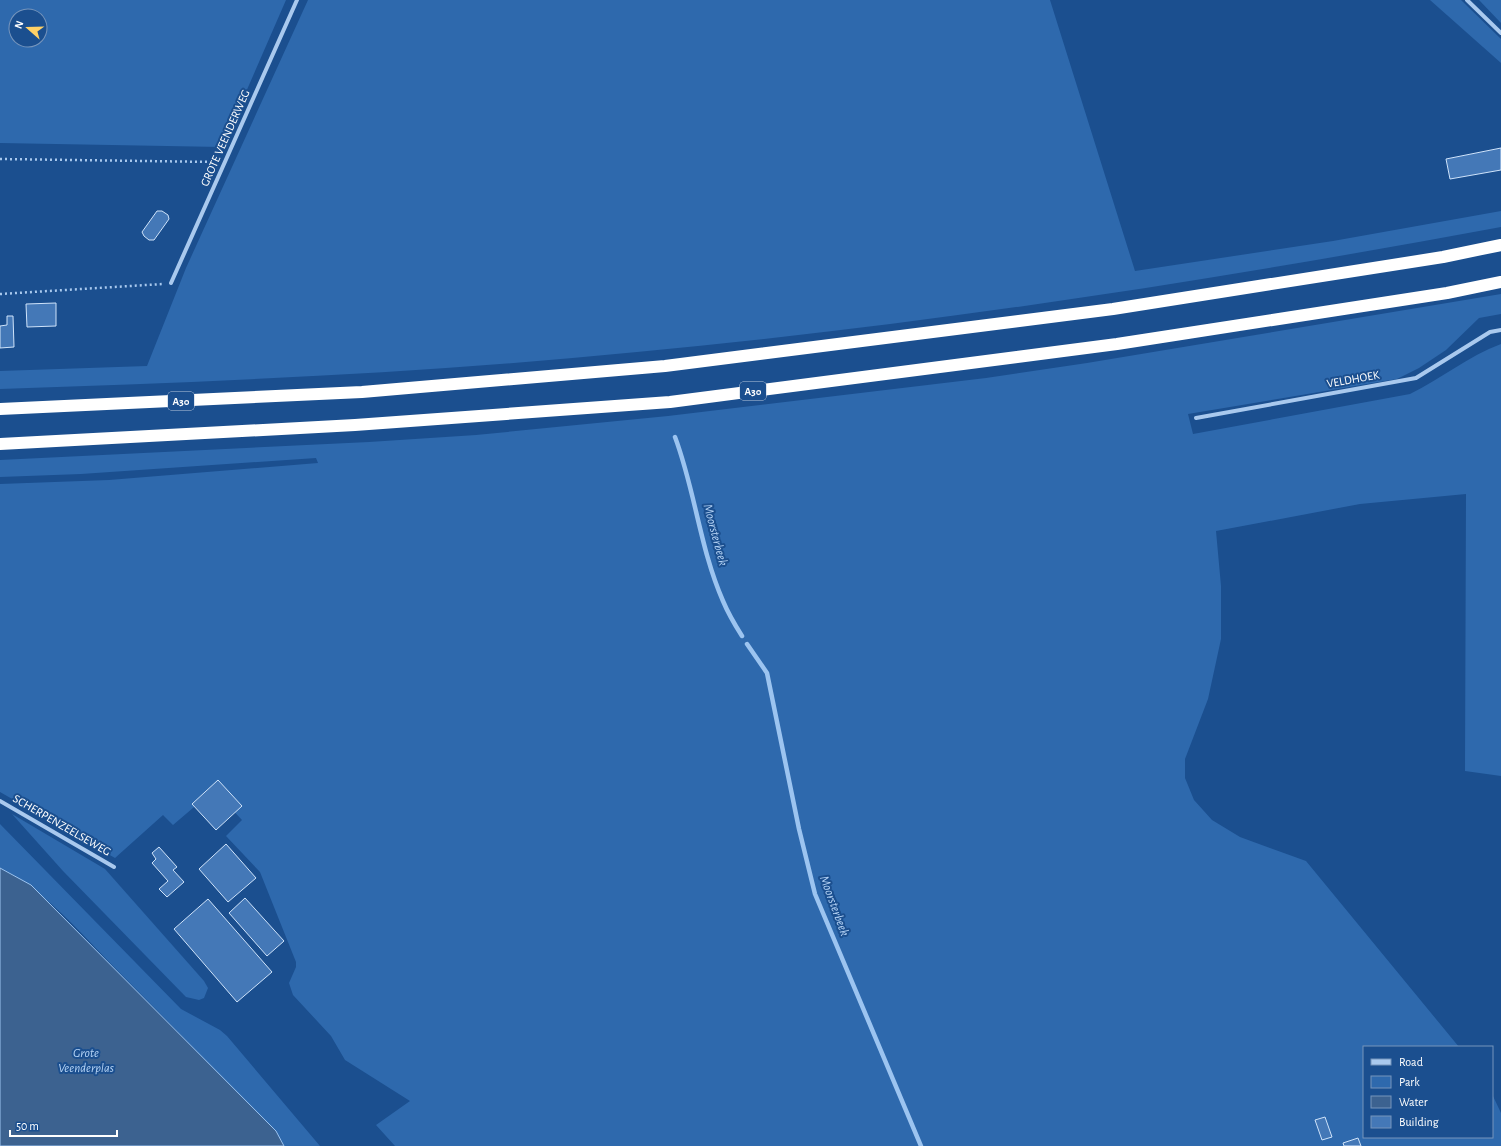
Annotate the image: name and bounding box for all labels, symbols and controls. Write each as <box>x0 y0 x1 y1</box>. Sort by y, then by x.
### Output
north arrow <box>8 8 48 48</box>
text: N <box>13 19 26 30</box>
street label: GROTE VEENDERWEG <box>198 88 252 188</box>
street label: VELDHOEK <box>1326 368 1381 390</box>
road number: A30 <box>740 382 766 400</box>
road number: A30 <box>168 392 194 410</box>
water label: Moorsterbeek <box>701 503 729 567</box>
street label: SCHERPENZEELSEWEG <box>11 792 113 858</box>
water label: Moorsterbeek <box>817 874 851 938</box>
legend <box>1363 1046 1493 1138</box>
water label: Grote Veenderplas <box>58 1047 114 1075</box>
text: Road <box>1399 1056 1423 1068</box>
text: Park <box>1399 1076 1420 1088</box>
text: Water <box>1399 1096 1428 1108</box>
scale bar <box>10 1112 117 1138</box>
text: Building <box>1399 1116 1439 1128</box>
text: 50 m <box>16 1120 39 1132</box>

